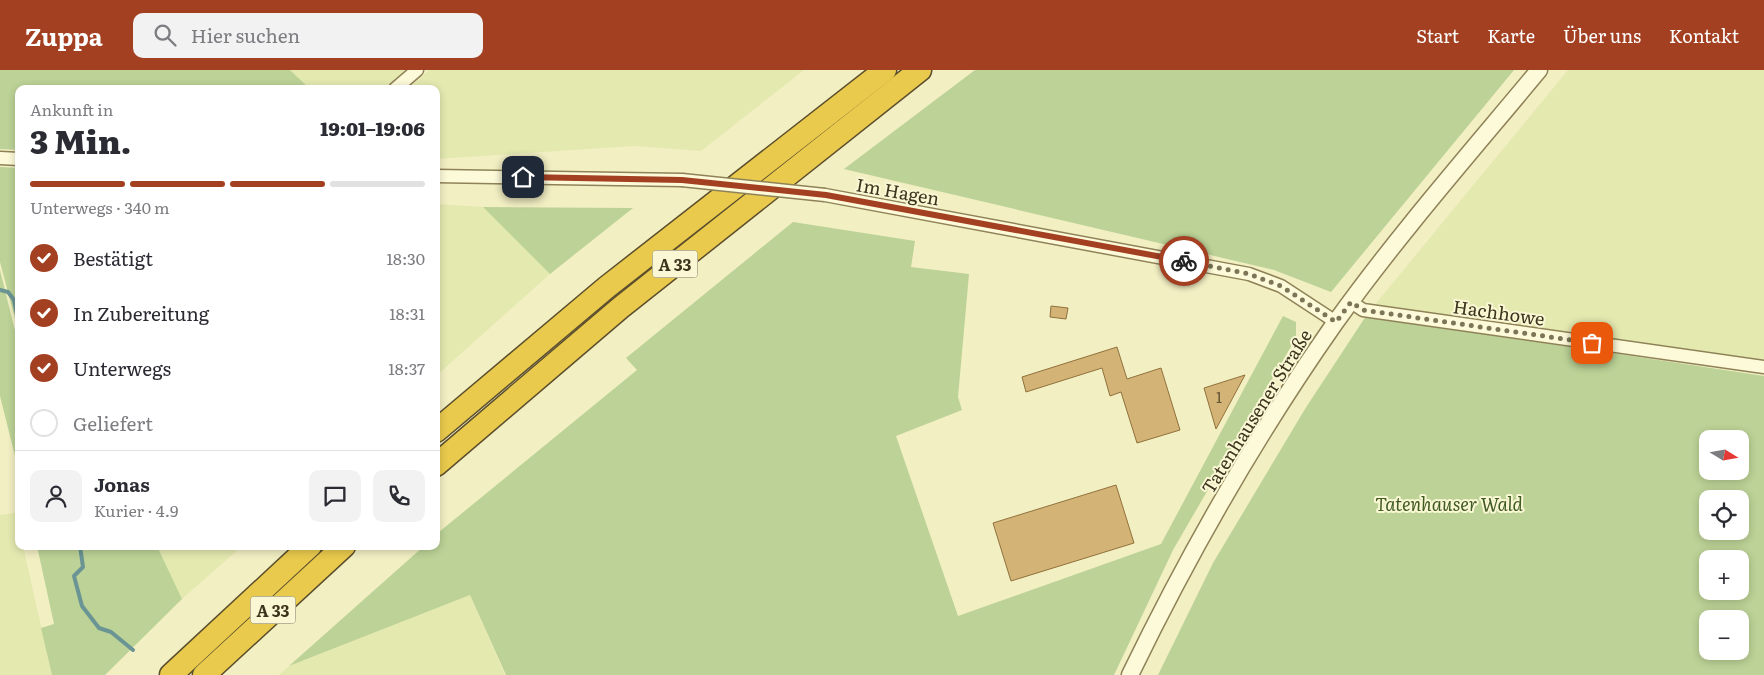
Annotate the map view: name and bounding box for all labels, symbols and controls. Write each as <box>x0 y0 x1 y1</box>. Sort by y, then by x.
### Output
search box <box>133 13 483 58</box>
text: Zuppa <box>25 18 103 53</box>
icon: search <box>151 21 179 49</box>
text: Hier suchen <box>191 21 300 49</box>
text: Start <box>1416 22 1459 49</box>
text: Karte <box>1487 22 1535 49</box>
text: Über uns <box>1563 22 1641 49</box>
text: Kontakt <box>1669 22 1739 49</box>
text: Ankunft in <box>30 97 113 121</box>
text: 19:01–19:06 <box>320 114 425 142</box>
text: 3 Min. <box>30 116 131 164</box>
pin <box>502 156 544 198</box>
icon: home <box>509 163 537 191</box>
street label: Im Hagen <box>854 170 942 212</box>
text: Unterwegs · 340 m <box>30 195 170 219</box>
courier <box>1159 236 1209 286</box>
icon: check <box>30 244 58 272</box>
text: Bestätigt <box>73 244 153 272</box>
text: 18:30 <box>387 246 425 270</box>
icon: bike <box>1170 247 1198 275</box>
road number: A 33 <box>652 250 698 278</box>
street label: Hachhowe <box>1451 292 1547 332</box>
icon: check <box>30 299 58 327</box>
text: In Zubereitung <box>73 299 209 327</box>
text: 18:31 <box>389 301 425 325</box>
pin <box>1571 322 1613 364</box>
street label: Tatenhausener Straße <box>1194 323 1318 499</box>
icon: bag <box>1578 329 1606 357</box>
icon: check <box>30 354 58 382</box>
text: Unterwegs <box>73 354 171 382</box>
text: 18:37 <box>388 356 425 380</box>
house number: 1 <box>1216 385 1222 408</box>
text: Geliefert <box>73 409 153 437</box>
north arrow <box>1699 430 1749 480</box>
map controls <box>1699 430 1749 660</box>
button: person <box>30 470 82 522</box>
text: Jonas <box>94 470 150 498</box>
button: chat <box>309 470 361 522</box>
button: phone <box>373 470 425 522</box>
park label: Tatenhauser Wald <box>1375 490 1523 517</box>
button: locate <box>1699 490 1749 540</box>
text: Kurier · 4.9 <box>94 498 178 522</box>
button: + <box>1699 550 1749 600</box>
road number: A 33 <box>250 596 296 624</box>
button: − <box>1699 610 1749 660</box>

